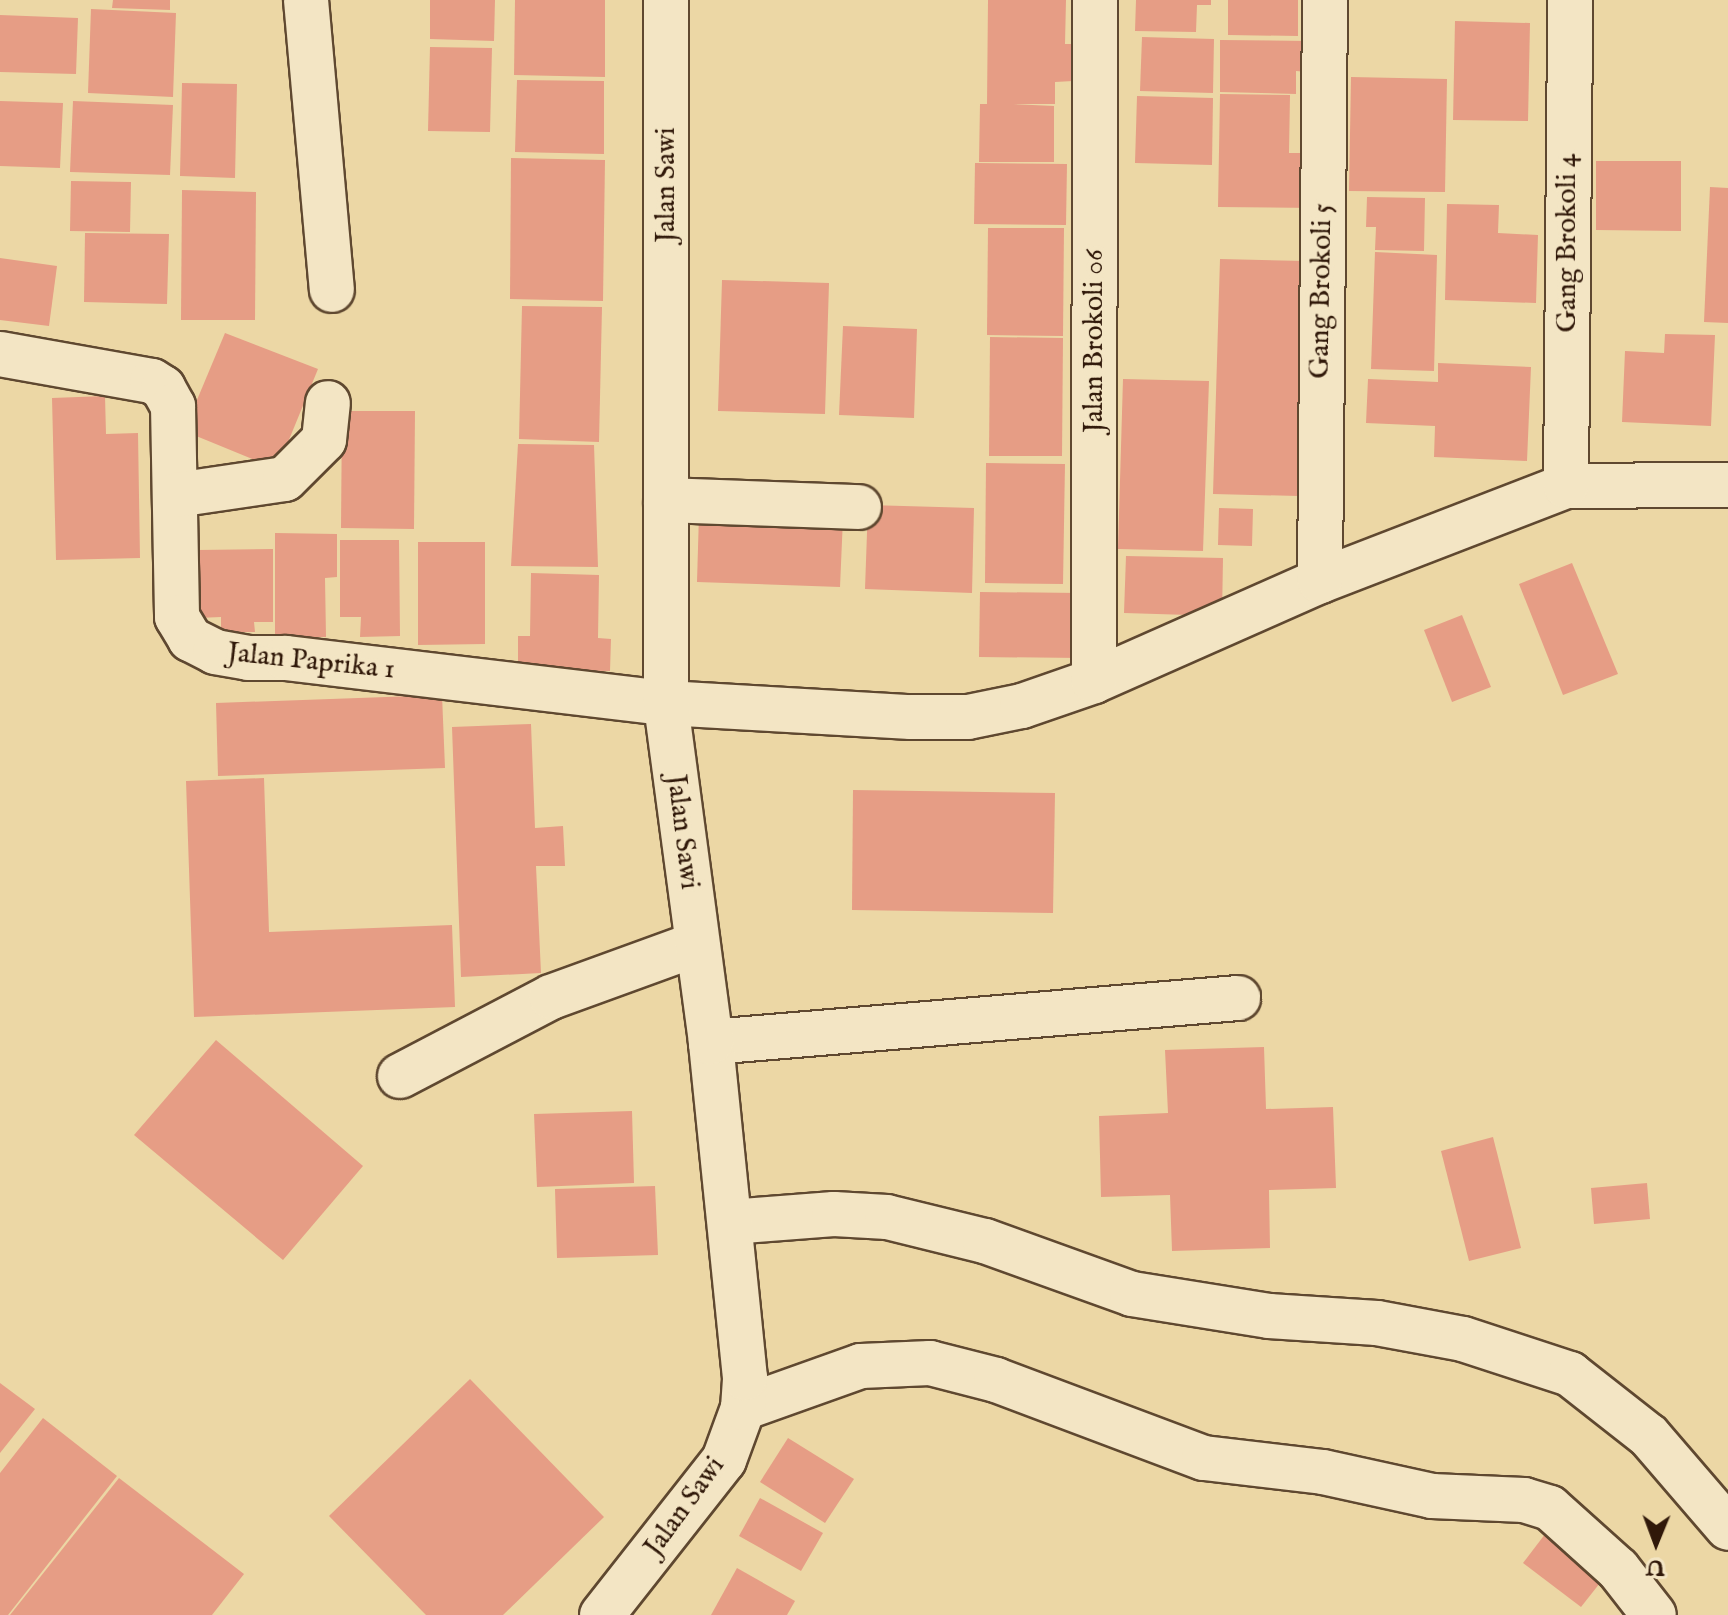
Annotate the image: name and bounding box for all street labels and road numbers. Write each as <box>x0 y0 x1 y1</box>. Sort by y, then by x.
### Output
street label: Jalan Sawi <box>650 127 684 243</box>
street label: Gang Brokoli 4 <box>1551 153 1585 333</box>
street label: Gang Brokoli 5 <box>1304 203 1340 379</box>
street label: Jalan Brokoli 06 <box>1078 249 1112 433</box>
street label: Jalan Paprika 1 <box>226 637 396 687</box>
street label: Jalan Sawi <box>658 773 706 891</box>
street label: Jalan Sawi <box>637 1450 733 1564</box>

